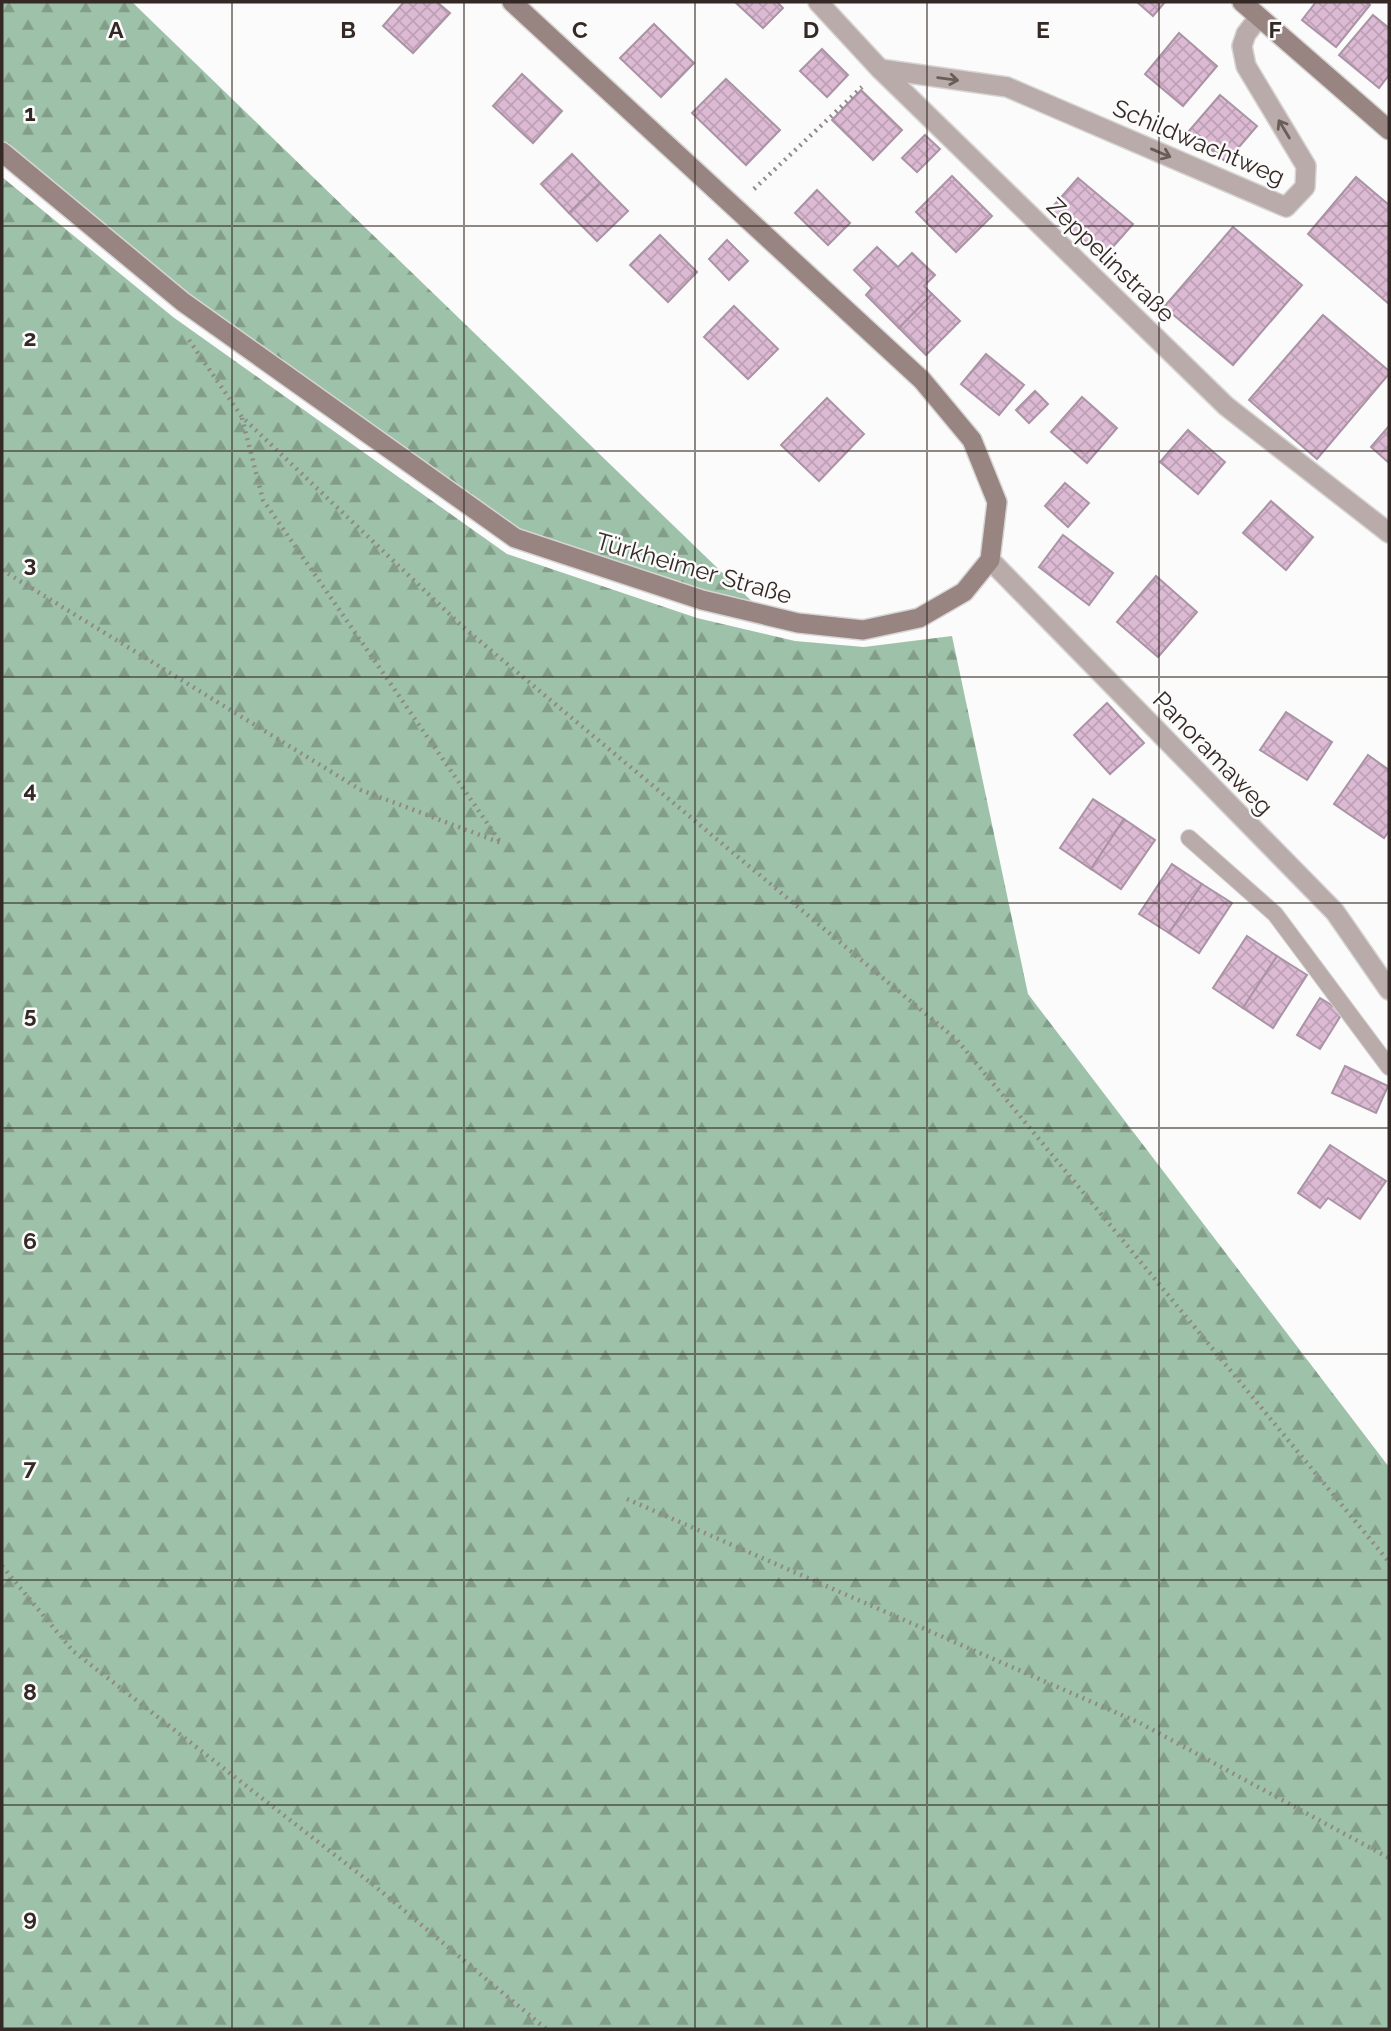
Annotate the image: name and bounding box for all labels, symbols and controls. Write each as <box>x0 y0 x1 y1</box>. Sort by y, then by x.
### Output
text: A <box>108 16 124 43</box>
text: B <box>340 16 356 43</box>
text: C <box>572 16 588 43</box>
text: D <box>803 16 819 43</box>
text: E <box>1036 16 1050 43</box>
text: F <box>1268 16 1282 43</box>
one-way arrow <box>936 72 959 85</box>
street label: Schildwachtweg <box>1109 93 1289 191</box>
text: 1 <box>24 99 36 126</box>
one-way arrow <box>1277 120 1291 140</box>
one-way arrow <box>1150 147 1171 160</box>
street label: Zeppelinstraße <box>1041 192 1181 328</box>
text: 2 <box>24 324 36 351</box>
street label: Türkheimer Straße <box>593 526 795 610</box>
text: 3 <box>24 550 36 577</box>
street label: Panoramaweg <box>1147 685 1279 821</box>
text: 4 <box>23 776 37 803</box>
text: 5 <box>24 1001 37 1028</box>
text: 6 <box>23 1227 37 1254</box>
text: 7 <box>24 1453 37 1480</box>
text: 8 <box>23 1678 37 1705</box>
text: 9 <box>23 1904 37 1931</box>

